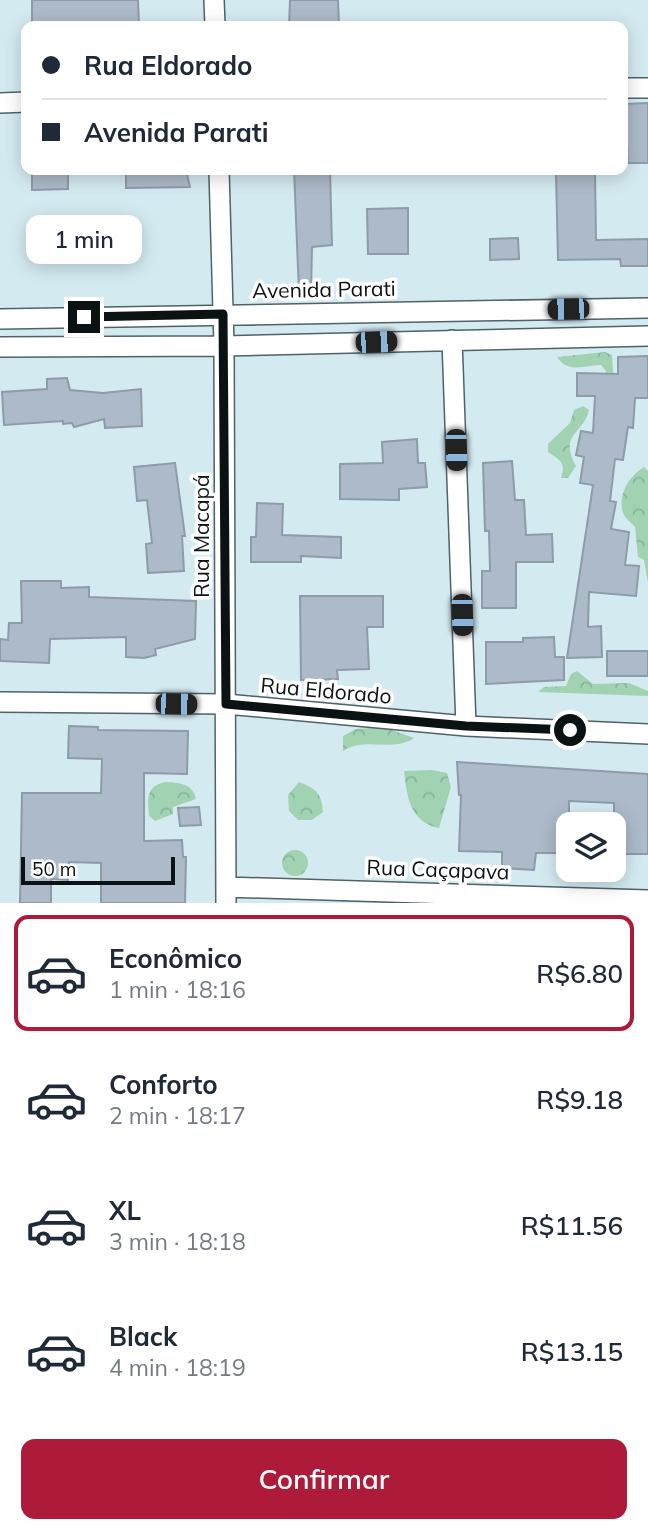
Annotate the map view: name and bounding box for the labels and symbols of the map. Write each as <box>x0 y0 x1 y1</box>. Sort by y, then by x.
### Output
callout: 1 min <box>26 216 142 264</box>
street label: Avenida Parati <box>252 275 396 303</box>
car <box>547 298 590 320</box>
route end <box>68 301 100 333</box>
car <box>355 331 398 353</box>
car <box>445 429 468 471</box>
street label: Rua Macapá <box>188 474 214 598</box>
car <box>451 594 474 636</box>
street label: Rua Eldorado <box>260 671 393 709</box>
car <box>155 693 198 715</box>
route start <box>554 714 586 746</box>
scale bar <box>21 854 175 886</box>
street label: Rua Caçapava <box>366 854 510 884</box>

